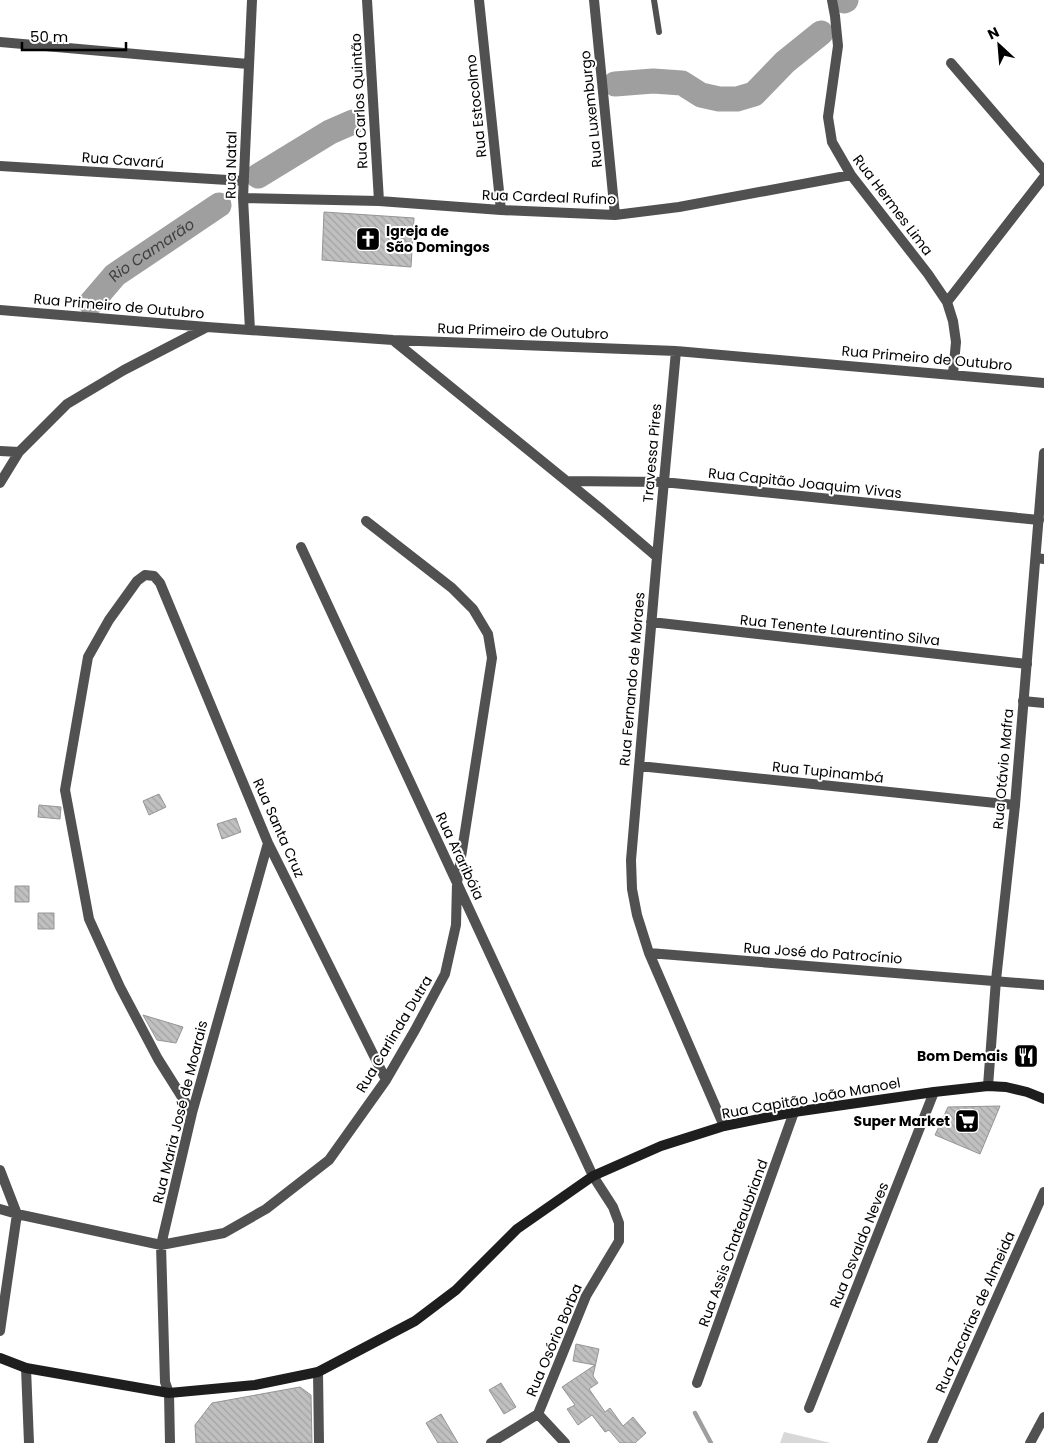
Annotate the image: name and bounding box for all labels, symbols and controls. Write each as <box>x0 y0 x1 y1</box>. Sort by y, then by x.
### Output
scale bar <box>22 20 126 52</box>
north arrow <box>974 20 1024 70</box>
text: N <box>984 22 1002 45</box>
text: 50 m <box>30 26 68 47</box>
street label: Rua Carlos Quintão <box>345 33 373 169</box>
street label: Rua Luxemburgo <box>575 49 607 169</box>
street label: Rua Estocolmo <box>461 53 491 159</box>
street label: Rua Natal <box>220 131 242 199</box>
street label: Rua Cavarú <box>81 147 165 173</box>
street label: Rua Hermes Lima <box>848 150 938 260</box>
street label: Rua Cardeal Rufino <box>481 185 617 209</box>
water label: Rio Camarão <box>103 213 199 286</box>
place label: Igreja de São Domingos <box>386 221 490 257</box>
church icon: Igreja de São Domingos <box>355 226 381 252</box>
street label: Rua Primeiro de Outubro <box>33 289 205 323</box>
street label: Rua Primeiro de Outubro <box>437 318 609 344</box>
street label: Rua Primeiro de Outubro <box>841 341 1013 375</box>
street label: Travessa Pires <box>638 403 666 503</box>
street label: Rua Capitão Joaquim Vivas <box>707 463 903 503</box>
street label: Rua Fernando de Moraes <box>614 591 650 767</box>
street label: Rua Tenente Laurentino Silva <box>739 610 941 650</box>
street label: Rua Otávio Mafra <box>988 708 1018 830</box>
street label: Rua Tupinambá <box>771 756 885 788</box>
street label: Rua Santa Cruz <box>248 775 310 881</box>
street label: Rua Araribóia <box>431 809 489 903</box>
street label: Rua José do Patrocínio <box>743 937 903 969</box>
street label: Rua Carlinda Dutra <box>351 972 437 1096</box>
street label: Rua Maria José de Moarais <box>148 1018 212 1206</box>
restaurant icon: Bom Demais <box>1013 1043 1039 1069</box>
place label: Bom Demais <box>917 1046 1008 1066</box>
street label: Rua Capitão João Manoel <box>720 1072 902 1124</box>
supermarket icon: Super Market <box>954 1108 980 1134</box>
place label: Super Market <box>854 1111 950 1131</box>
street label: Rua Assis Chateaubriand <box>693 1157 773 1329</box>
street label: Rua Osvaldo Neves <box>825 1179 893 1311</box>
street label: Rua Zacarias de Almeida <box>930 1228 1020 1396</box>
street label: Rua Osório Borba <box>521 1280 587 1400</box>

